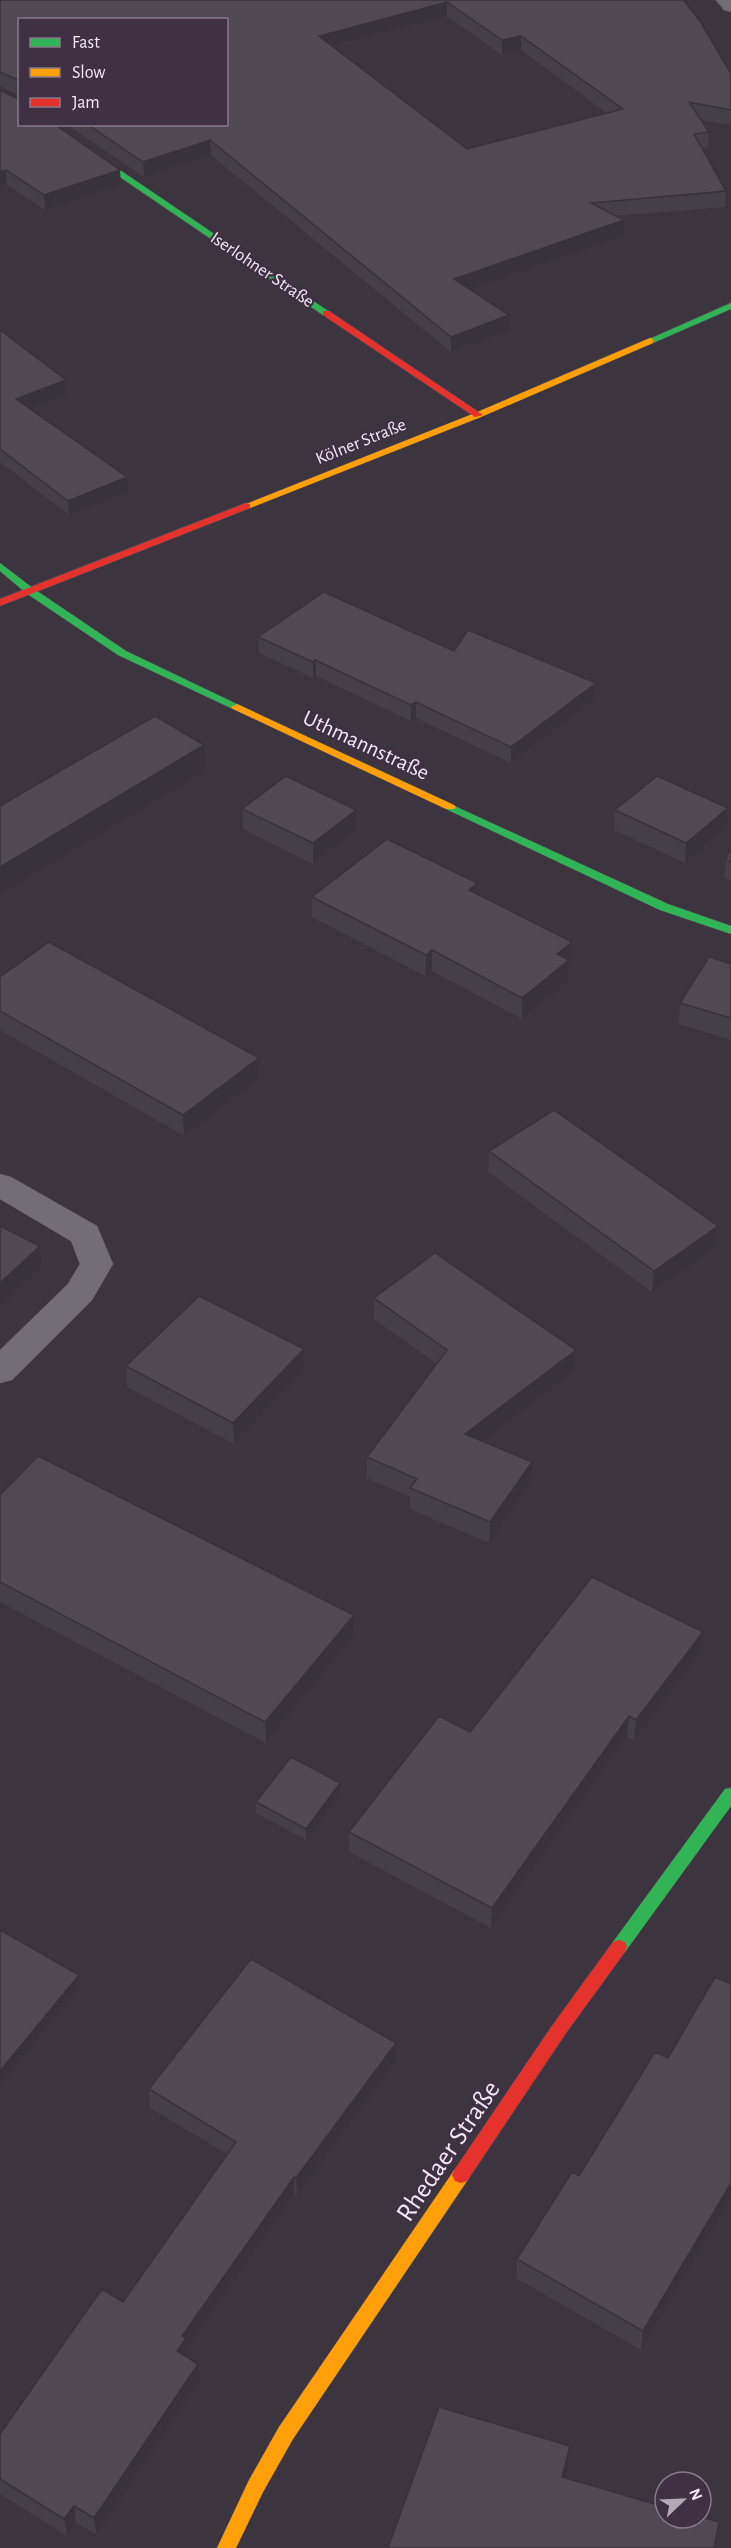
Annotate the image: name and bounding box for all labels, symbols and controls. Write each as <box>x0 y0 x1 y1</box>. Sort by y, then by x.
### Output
legend <box>18 18 228 126</box>
text: Fast <box>72 34 100 52</box>
text: Slow <box>72 64 105 82</box>
text: Jam <box>72 94 100 112</box>
street label: Iserlohner Straße <box>207 229 317 311</box>
street label: Kölner Straße <box>313 416 409 468</box>
street label: Uthmannstraße <box>299 706 433 784</box>
street label: Rhedaer Straße <box>391 2076 505 2226</box>
north arrow <box>653 2470 713 2530</box>
text: N <box>686 2486 705 2503</box>

